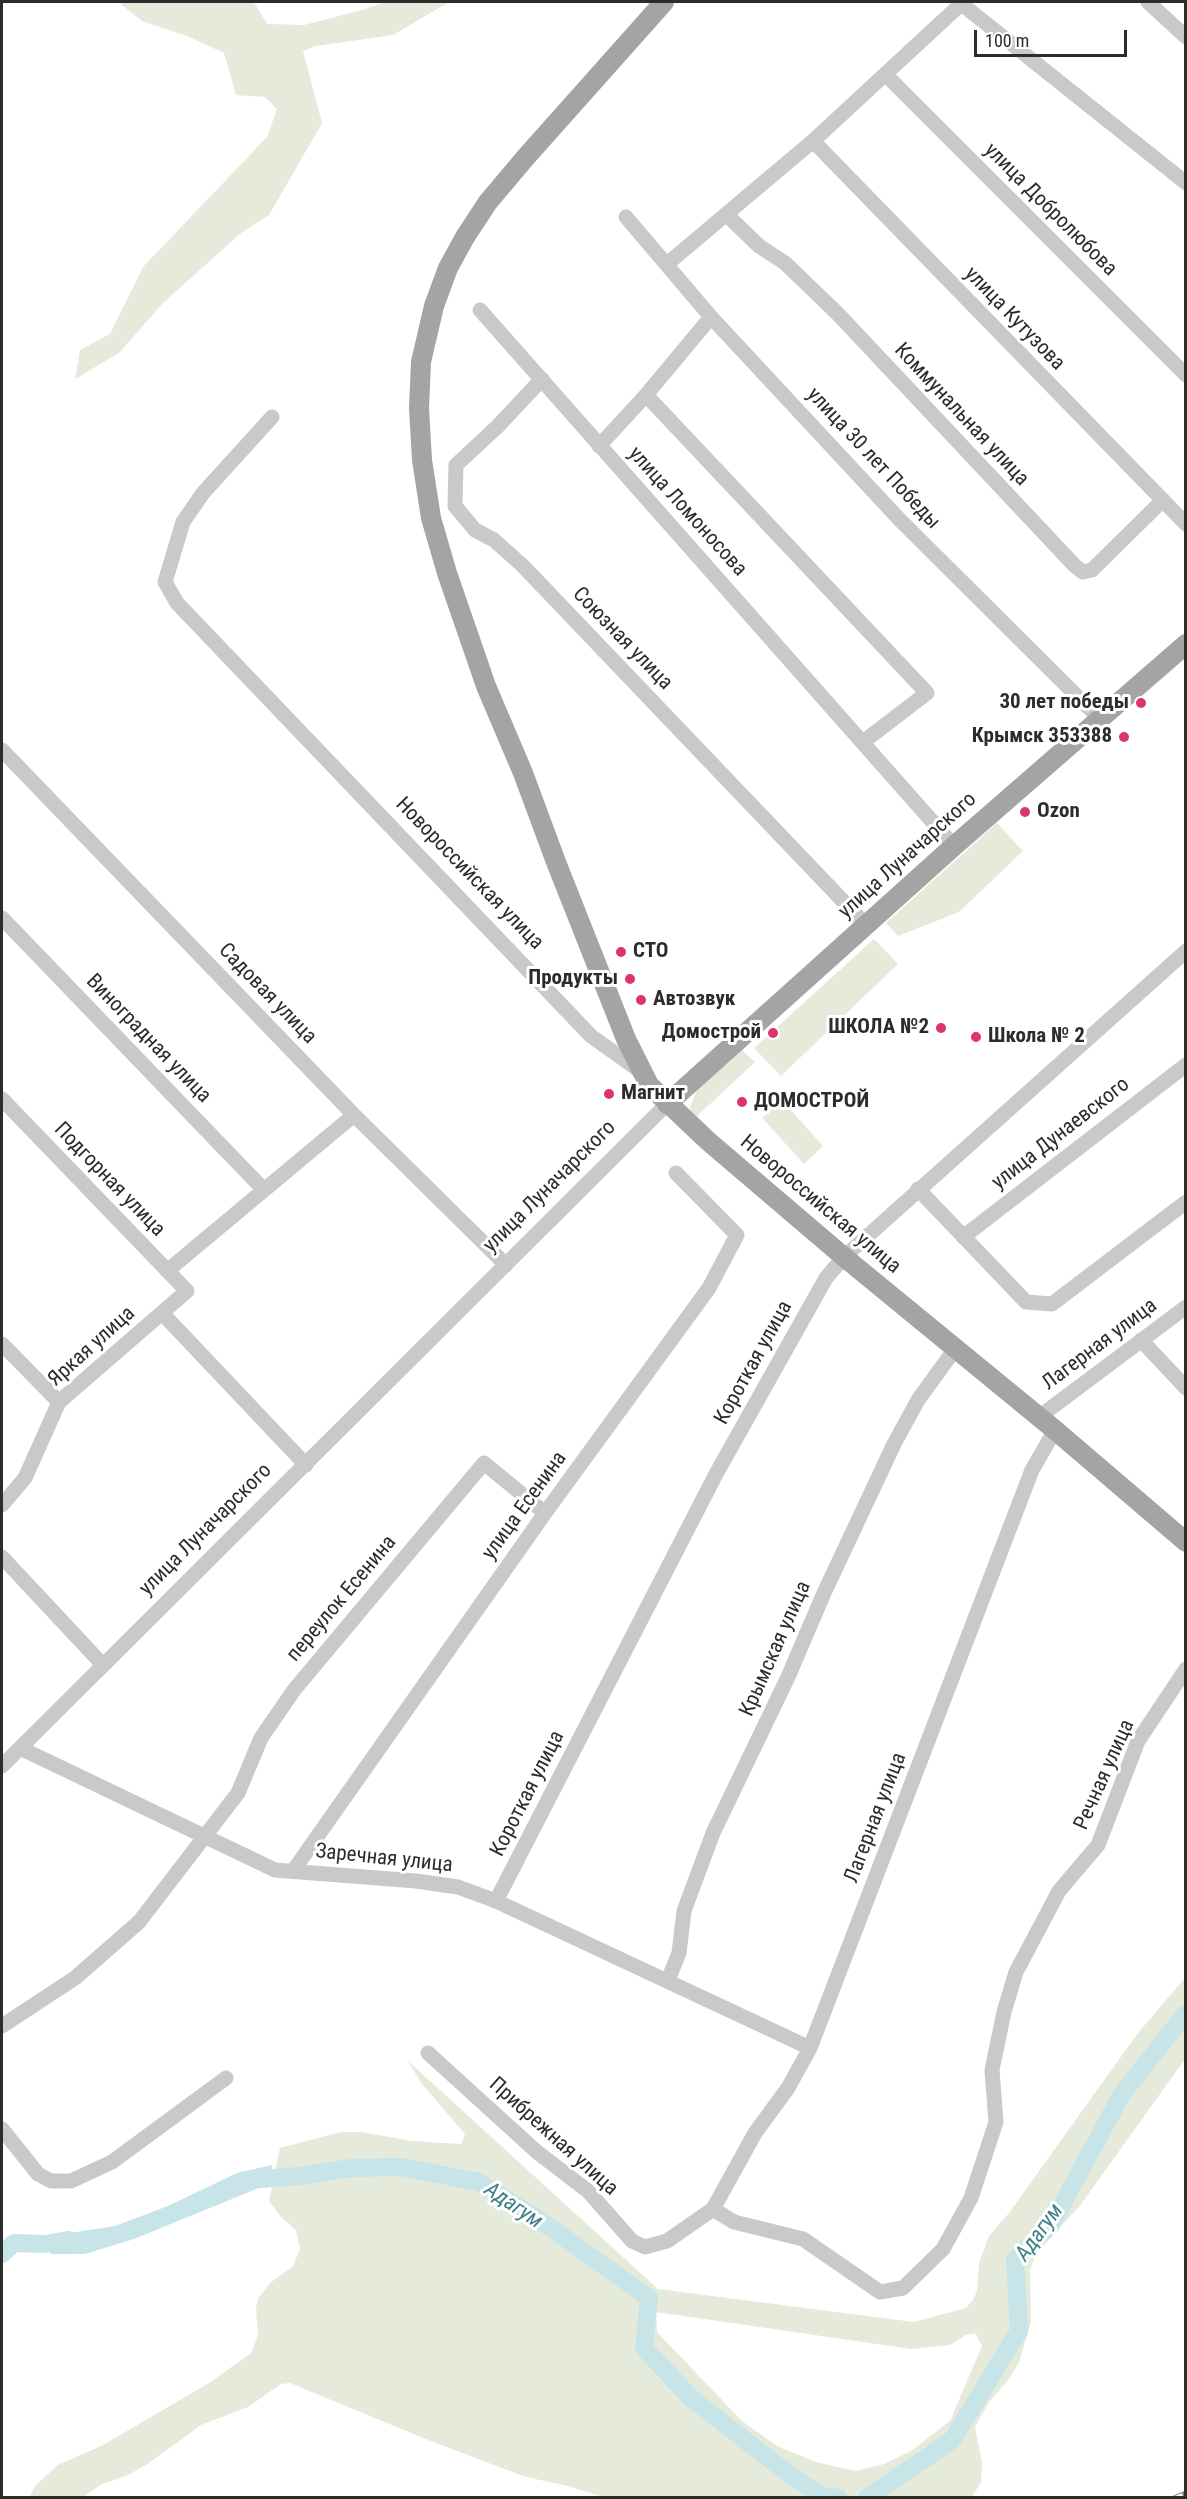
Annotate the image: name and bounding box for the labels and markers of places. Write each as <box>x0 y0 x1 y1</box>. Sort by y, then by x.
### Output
place label: 30 лет победы <box>999 690 1129 716</box>
marker: 30 лет победы <box>1134 696 1148 710</box>
place label: Крымск 353388 <box>972 724 1112 750</box>
marker: Крымск 353388 <box>1117 730 1131 744</box>
place label: Ozon <box>1037 799 1080 825</box>
marker: Ozon <box>1018 805 1032 819</box>
place label: СТО <box>633 939 668 965</box>
marker: СТО <box>614 945 628 959</box>
place label: Продукты <box>528 966 618 992</box>
marker: Продукты <box>623 972 637 986</box>
place label: Автозвук <box>653 987 735 1013</box>
marker: Автозвук <box>634 993 648 1007</box>
place label: ШКОЛА №2 <box>828 1015 929 1041</box>
place label: Домострой <box>662 1020 761 1046</box>
marker: ШКОЛА №2 <box>934 1021 948 1035</box>
place label: Школа № 2 <box>988 1024 1085 1050</box>
marker: Домострой <box>766 1026 780 1040</box>
marker: Школа № 2 <box>969 1030 983 1044</box>
place label: Магнит <box>621 1081 685 1107</box>
marker: Магнит <box>602 1087 616 1101</box>
place label: ДОМОСТРОЙ <box>754 1089 869 1115</box>
marker: ДОМОСТРОЙ <box>735 1095 749 1109</box>

